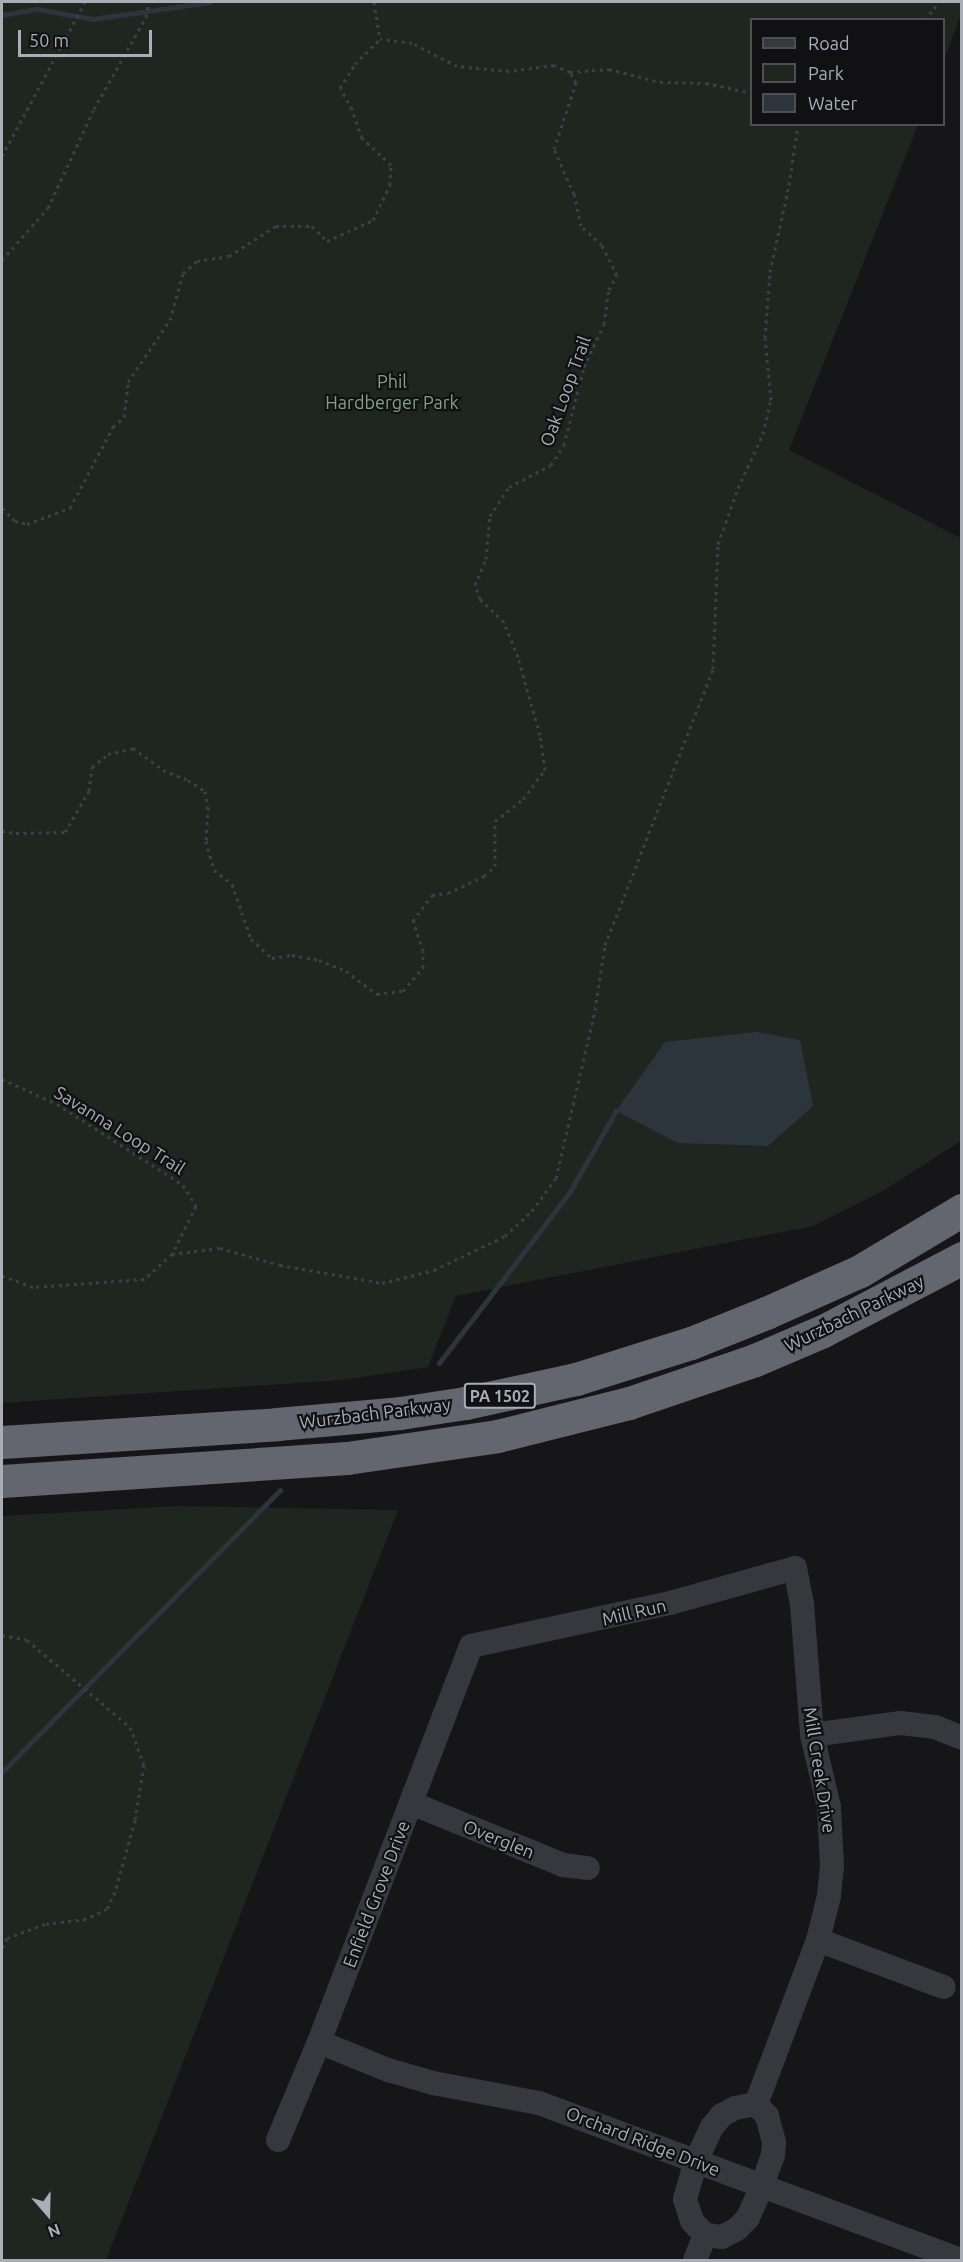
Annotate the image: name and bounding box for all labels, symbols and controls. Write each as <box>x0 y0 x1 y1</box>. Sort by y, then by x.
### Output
scale bar <box>21 18 154 56</box>
legend <box>750 18 945 126</box>
text: 50 m <box>29 30 69 50</box>
text: Road <box>808 33 850 53</box>
text: Park <box>808 63 844 83</box>
text: Water <box>808 93 857 113</box>
street label: Oak Loop Trail <box>535 333 595 449</box>
park label: Phil Hardberger Park <box>325 371 459 413</box>
street label: Savanna Loop Trail <box>51 1081 189 1179</box>
street label: Wurzbach Parkway <box>781 1270 927 1356</box>
road number: PA 1502 <box>462 1383 538 1409</box>
street label: Wurzbach Parkway <box>298 1393 452 1433</box>
street label: Mill Run <box>600 1594 668 1630</box>
street label: Mill Creek Drive <box>799 1706 841 1834</box>
street label: Overglen <box>460 1815 538 1863</box>
street label: Enfield Grove Drive <box>338 1818 414 1970</box>
street label: Orchard Ridge Drive <box>563 2102 723 2180</box>
north arrow <box>18 2184 78 2244</box>
text: N <box>45 2220 63 2241</box>

